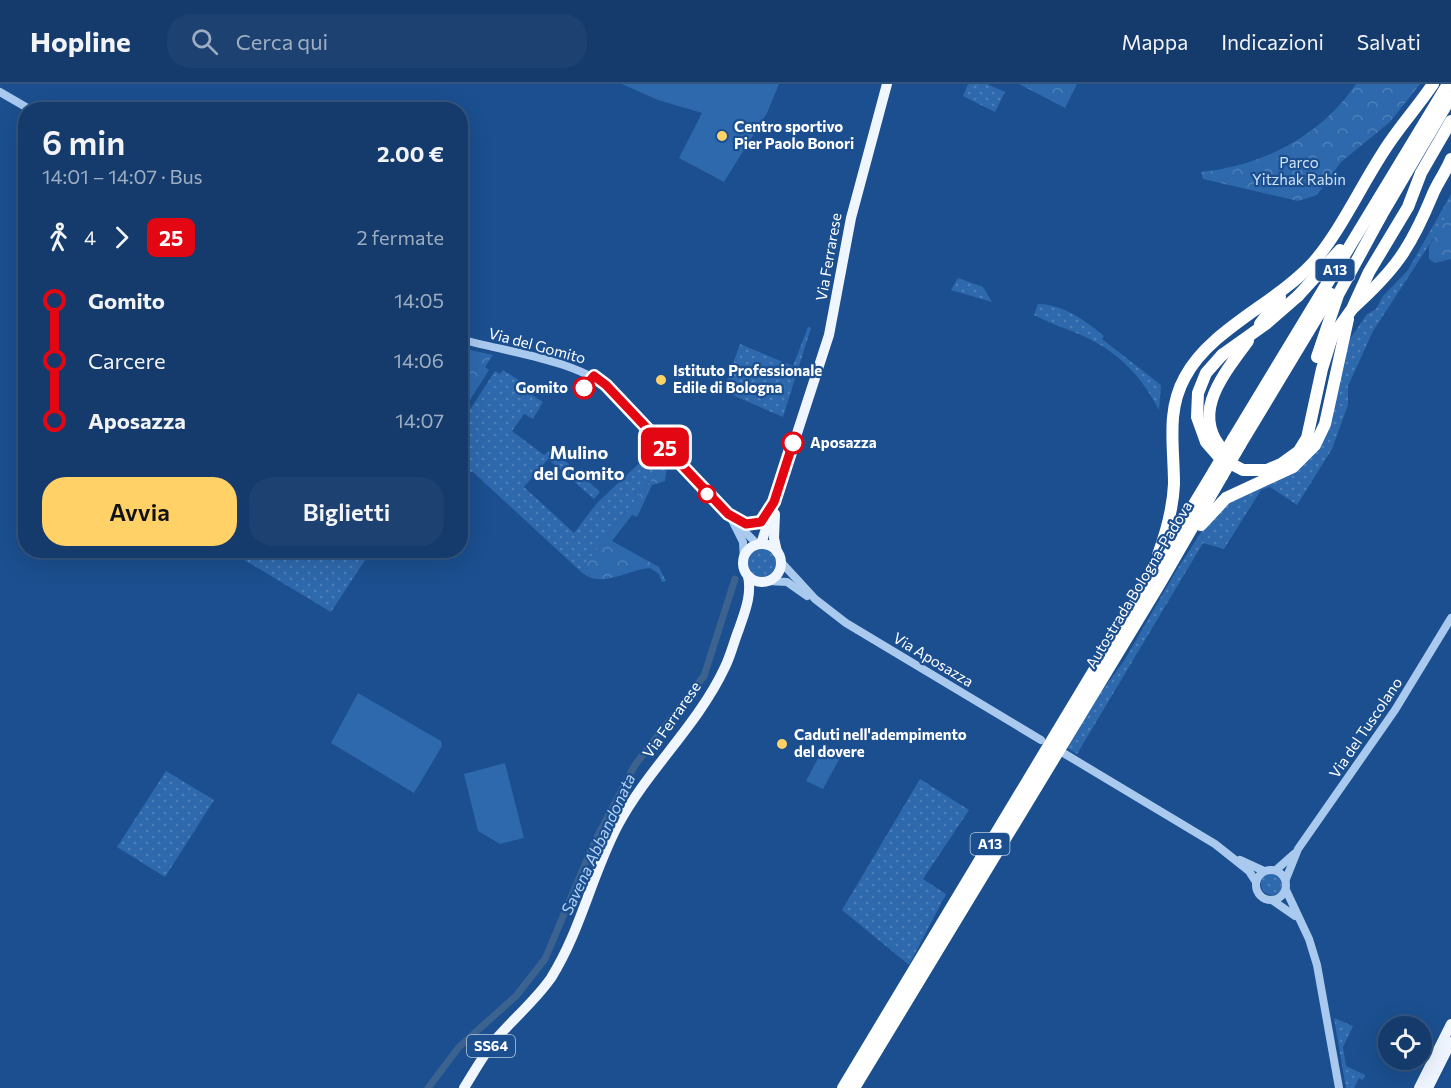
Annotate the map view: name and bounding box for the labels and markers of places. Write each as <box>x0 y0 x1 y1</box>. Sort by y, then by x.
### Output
place label: Centro sportivo Pier Paolo Bonori <box>734 117 854 152</box>
marker: Centro sportivo Pier Paolo Bonori <box>715 129 729 143</box>
place label: Istituto Professionale Edile di Bologna <box>673 361 822 396</box>
marker: Istituto Professionale Edile di Bologna <box>654 373 668 387</box>
marker: Gomito <box>573 377 595 399</box>
place label: Gomito <box>516 378 568 396</box>
marker: Aposazza <box>782 432 804 454</box>
place label: Aposazza <box>810 433 877 451</box>
unlabelled marker <box>698 485 716 503</box>
place label: Caduti nell'adempimento del dovere <box>794 725 967 760</box>
marker: Caduti nell'adempimento del dovere <box>775 737 789 751</box>

